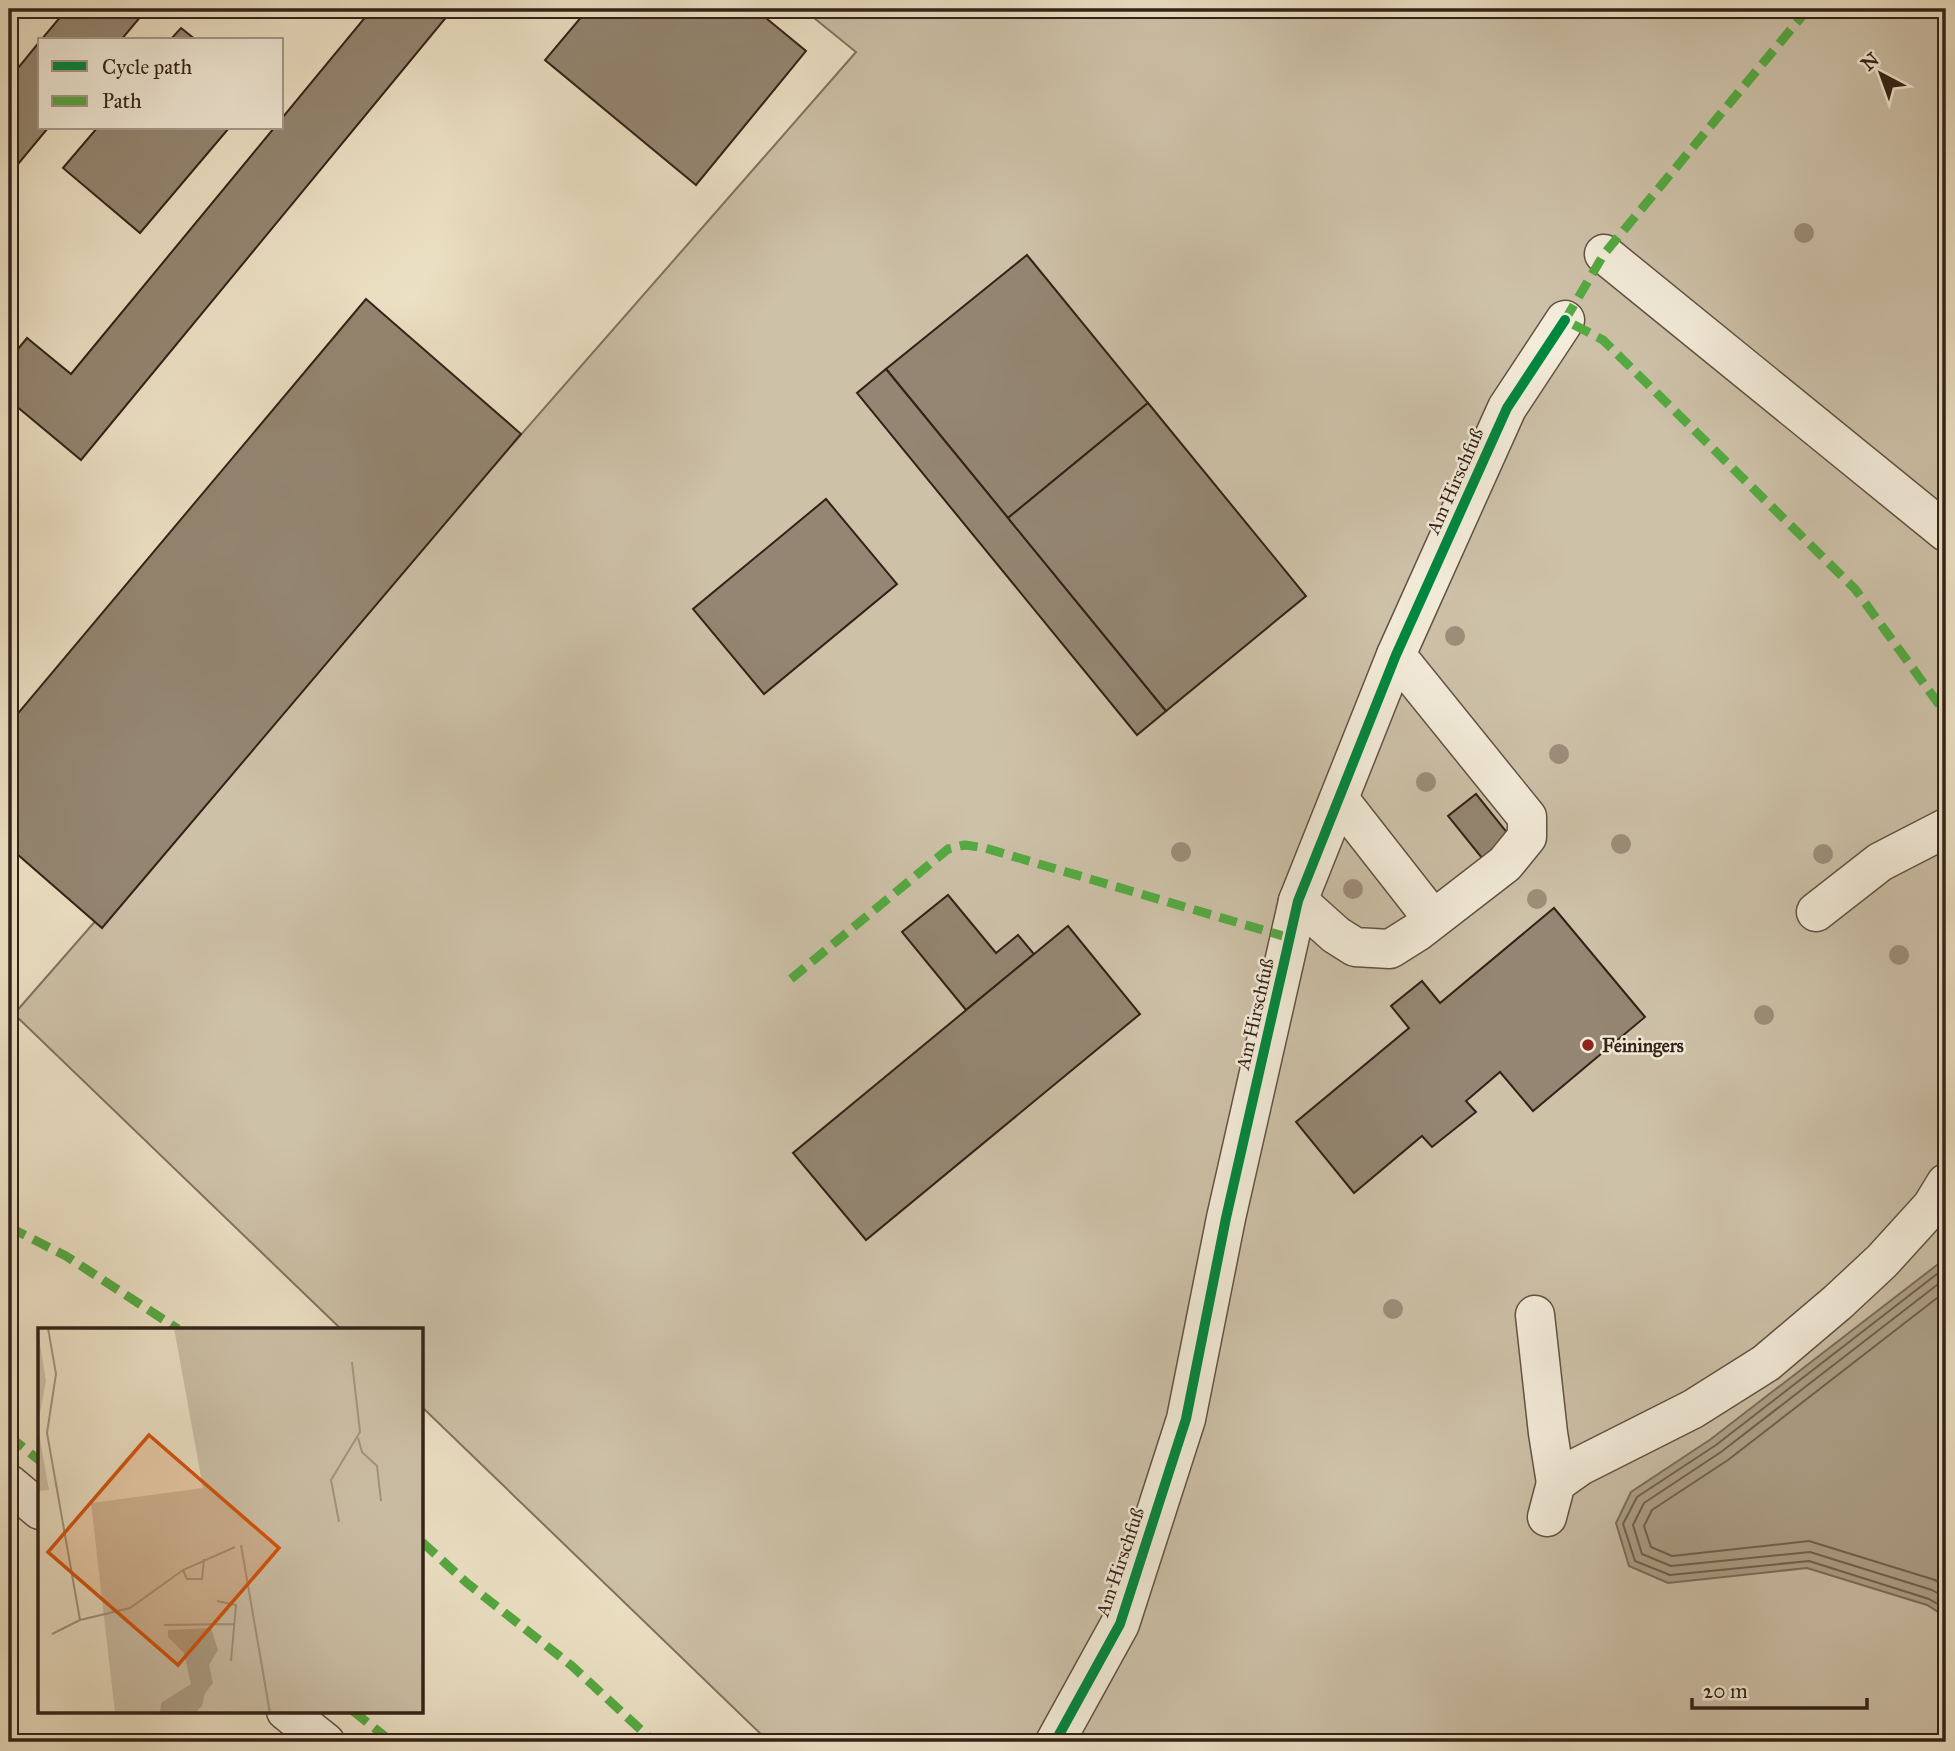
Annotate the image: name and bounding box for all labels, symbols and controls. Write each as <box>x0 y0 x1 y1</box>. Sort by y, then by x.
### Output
legend <box>38 38 284 130</box>
north arrow <box>1846 38 1916 108</box>
text: N <box>1857 48 1884 76</box>
text: Cycle path <box>102 54 193 80</box>
text: Path <box>102 88 142 114</box>
street label: Am Hirschfuß <box>1421 424 1489 538</box>
street label: Am Hirschfuß <box>1231 956 1279 1073</box>
place label: Feiningers <box>1602 1034 1684 1058</box>
marker: Feiningers <box>1580 1037 1596 1053</box>
inset map <box>38 1328 424 1712</box>
street label: Am Hirschfuß <box>1090 1504 1149 1620</box>
scale bar <box>1692 1667 1868 1711</box>
text: 20 m <box>1703 1678 1748 1704</box>

